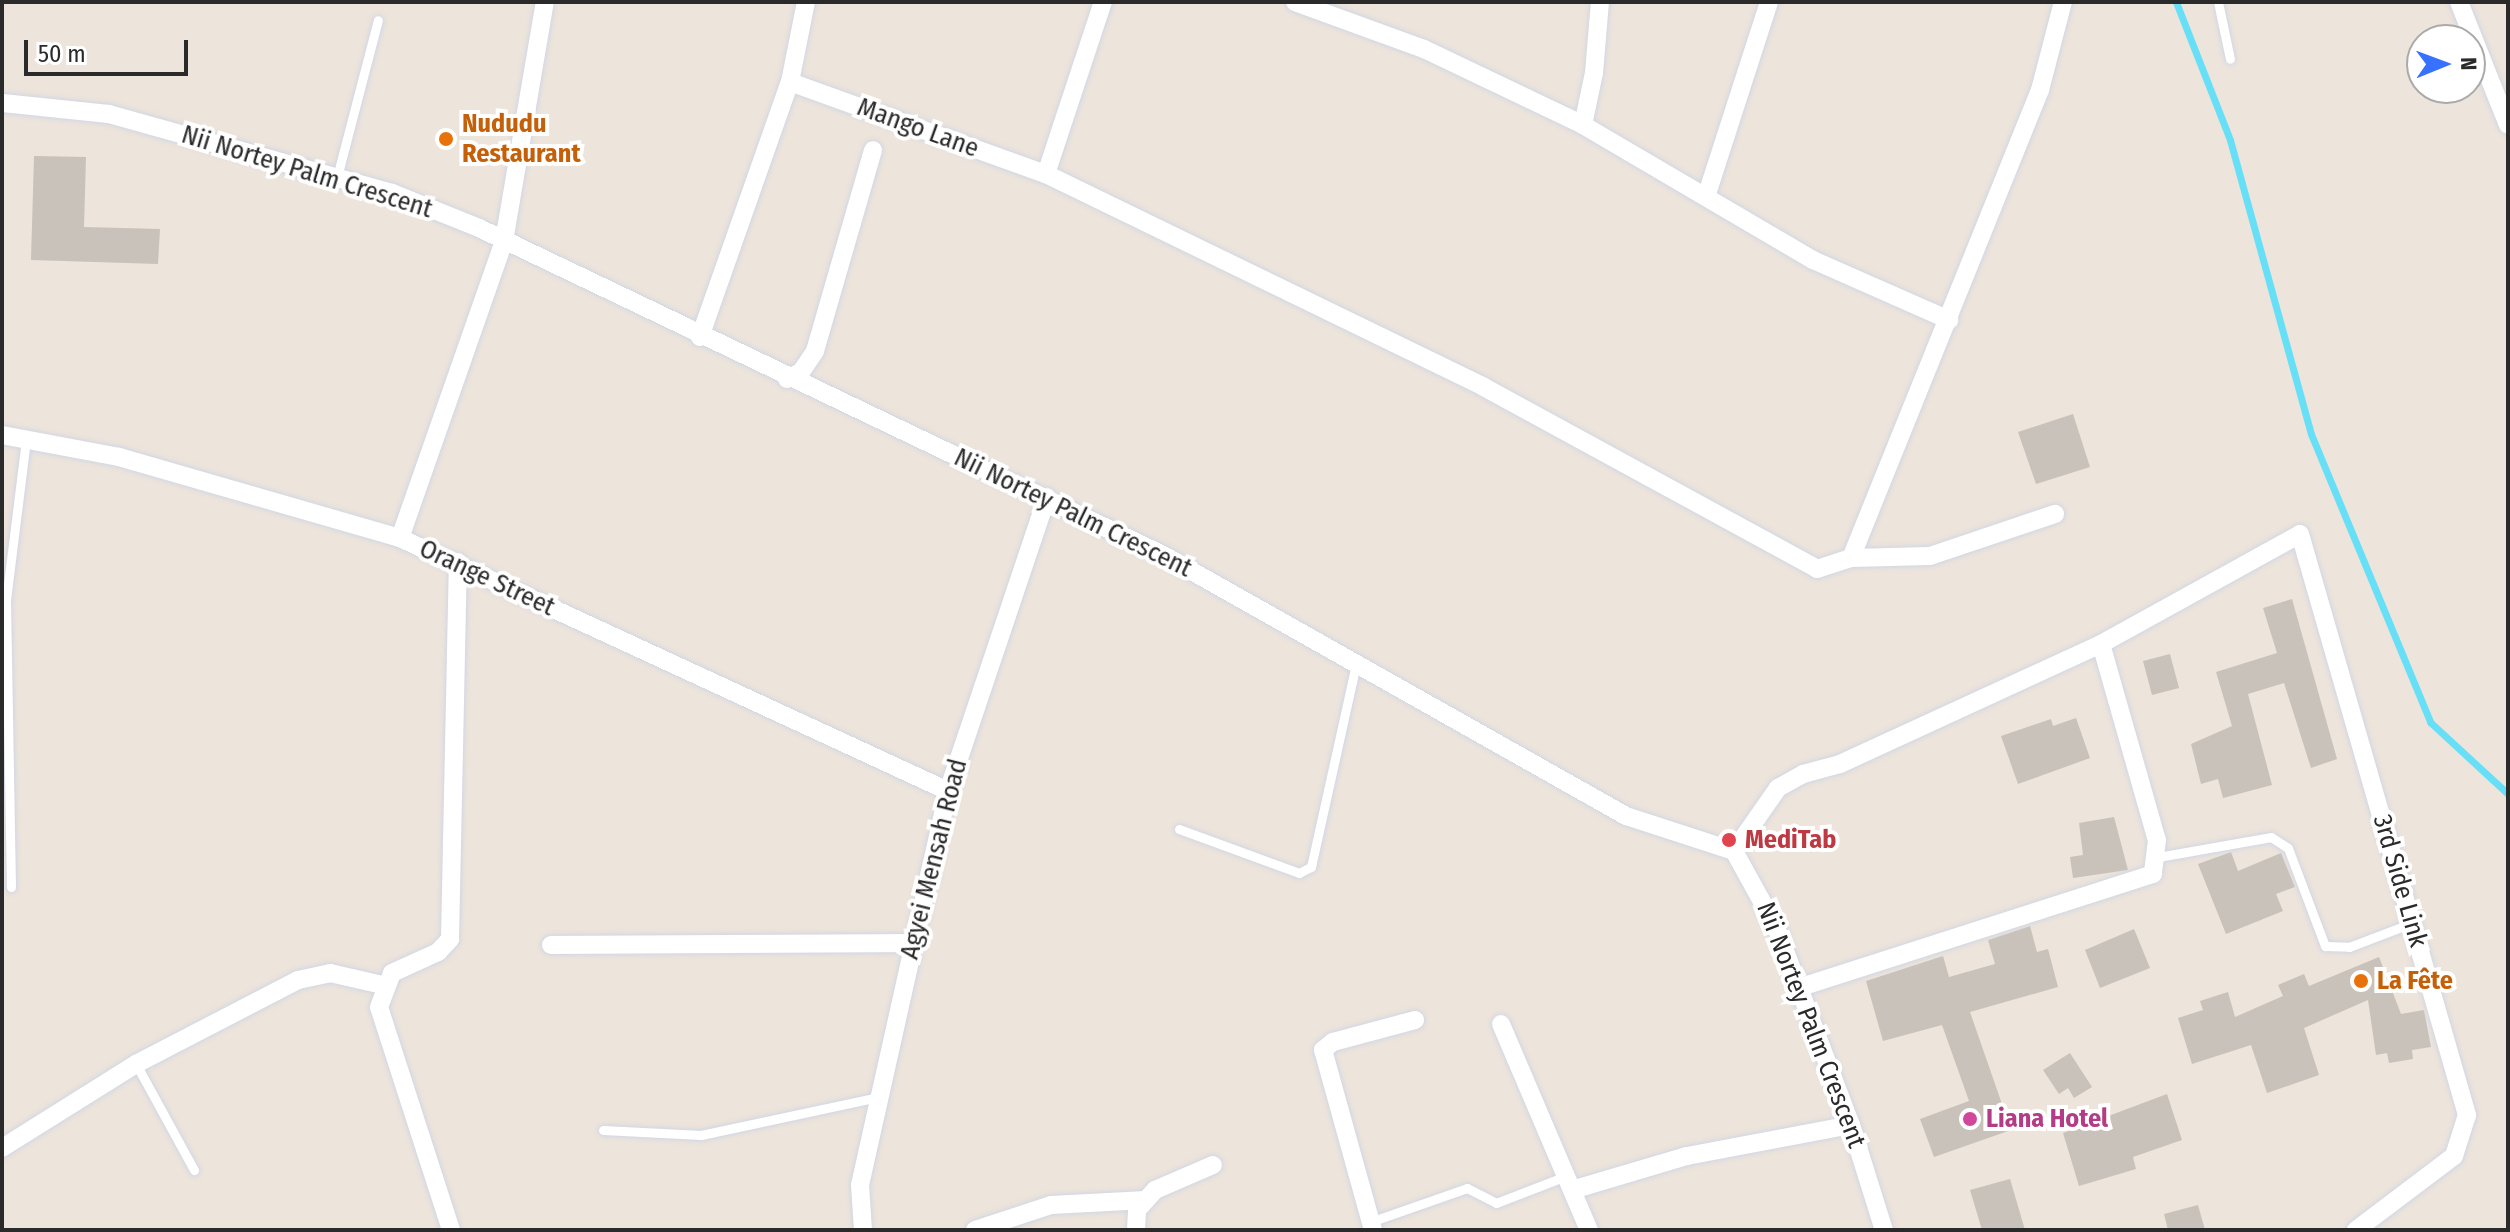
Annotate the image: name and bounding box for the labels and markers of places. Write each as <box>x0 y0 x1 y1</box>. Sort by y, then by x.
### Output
place label: Nududu Restaurant <box>462 108 581 170</box>
marker: Nududu Restaurant <box>437 130 455 148</box>
place label: MediTab <box>1745 824 1836 856</box>
marker: MediTab <box>1720 831 1738 849</box>
place label: La Fête <box>2377 965 2453 997</box>
marker: La Fête <box>2352 972 2370 990</box>
place label: Liana Hotel <box>1986 1103 2108 1135</box>
marker: Liana Hotel <box>1961 1110 1979 1128</box>

